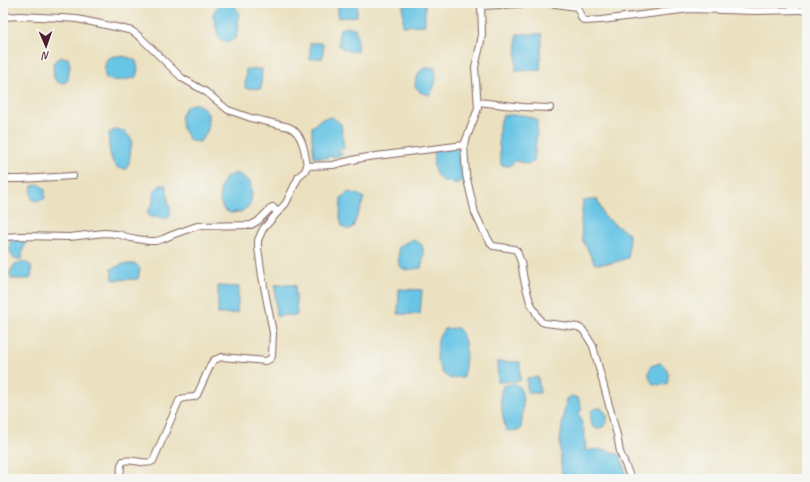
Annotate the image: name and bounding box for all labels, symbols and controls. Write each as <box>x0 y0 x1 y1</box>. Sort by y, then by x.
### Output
north arrow <box>26 26 66 66</box>
text: N <box>41 49 50 63</box>

